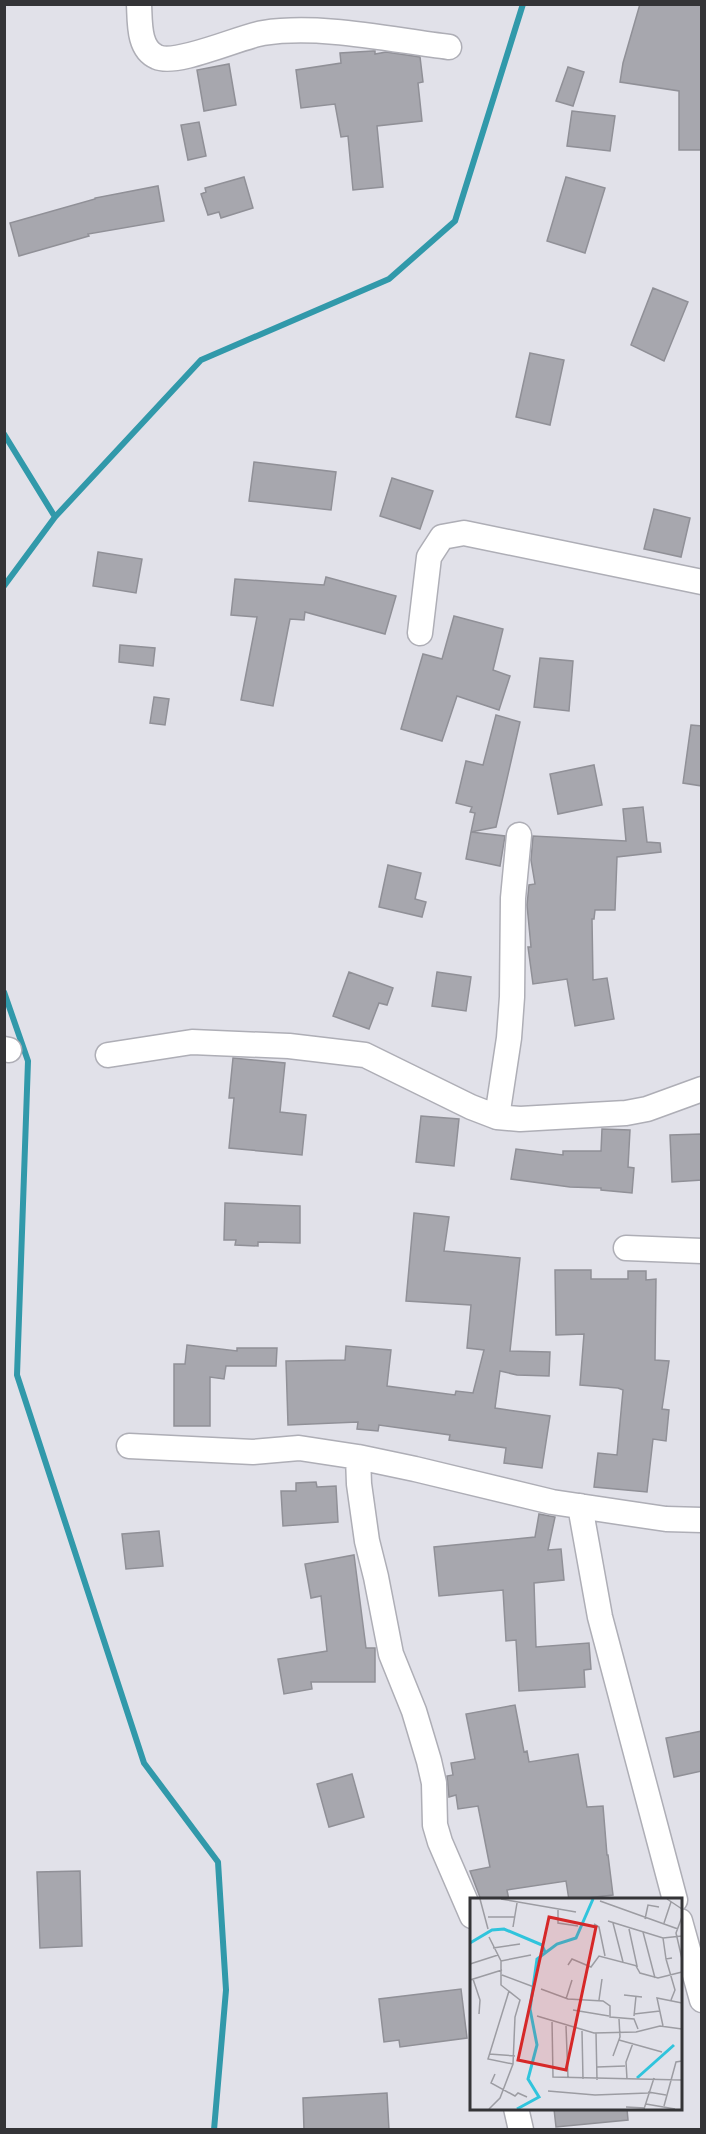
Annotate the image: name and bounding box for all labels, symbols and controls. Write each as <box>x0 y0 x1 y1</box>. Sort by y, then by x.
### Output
inset map <box>470 1898 682 2110</box>

